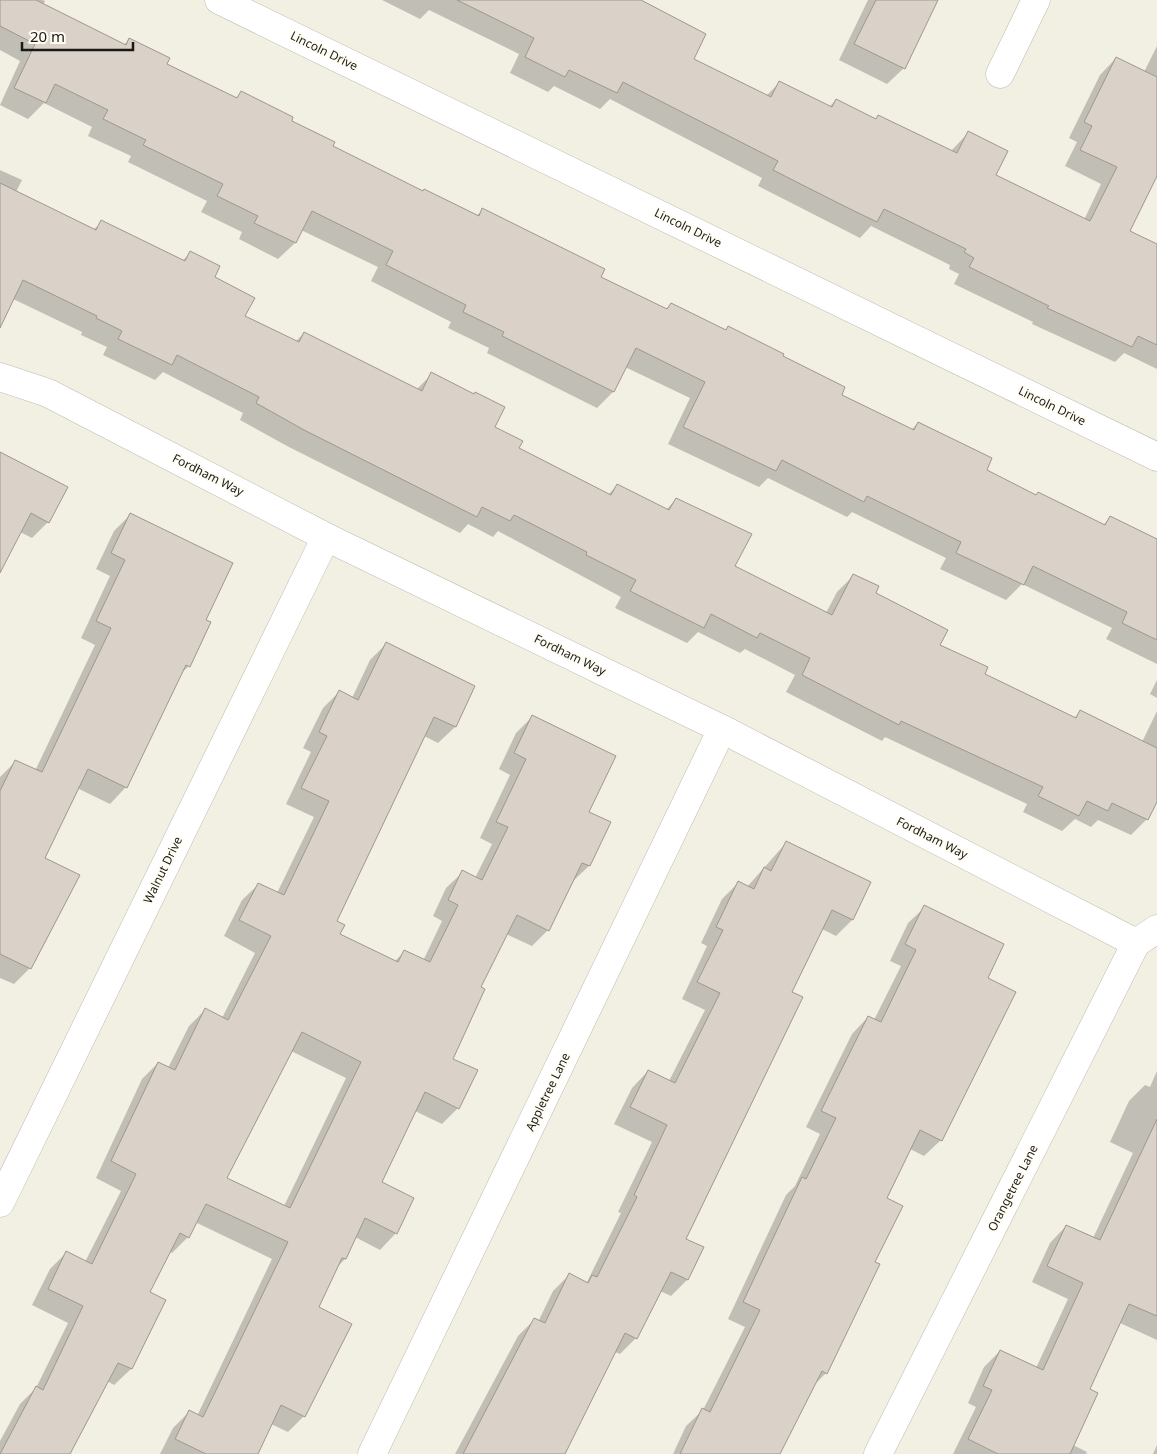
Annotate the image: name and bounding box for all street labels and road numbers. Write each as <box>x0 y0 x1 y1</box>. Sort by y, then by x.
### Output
street label: Lincoln Drive <box>288 27 361 74</box>
street label: Lincoln Drive <box>652 204 725 251</box>
street label: Lincoln Drive <box>1016 382 1089 429</box>
street label: Fordham Way <box>170 449 248 500</box>
street label: Fordham Way <box>532 630 610 680</box>
street label: Fordham Way <box>894 812 972 863</box>
street label: Walnut Drive <box>139 833 186 906</box>
street label: Appletree Lane <box>521 1050 574 1134</box>
street label: Orangetree Lane <box>983 1141 1042 1234</box>

